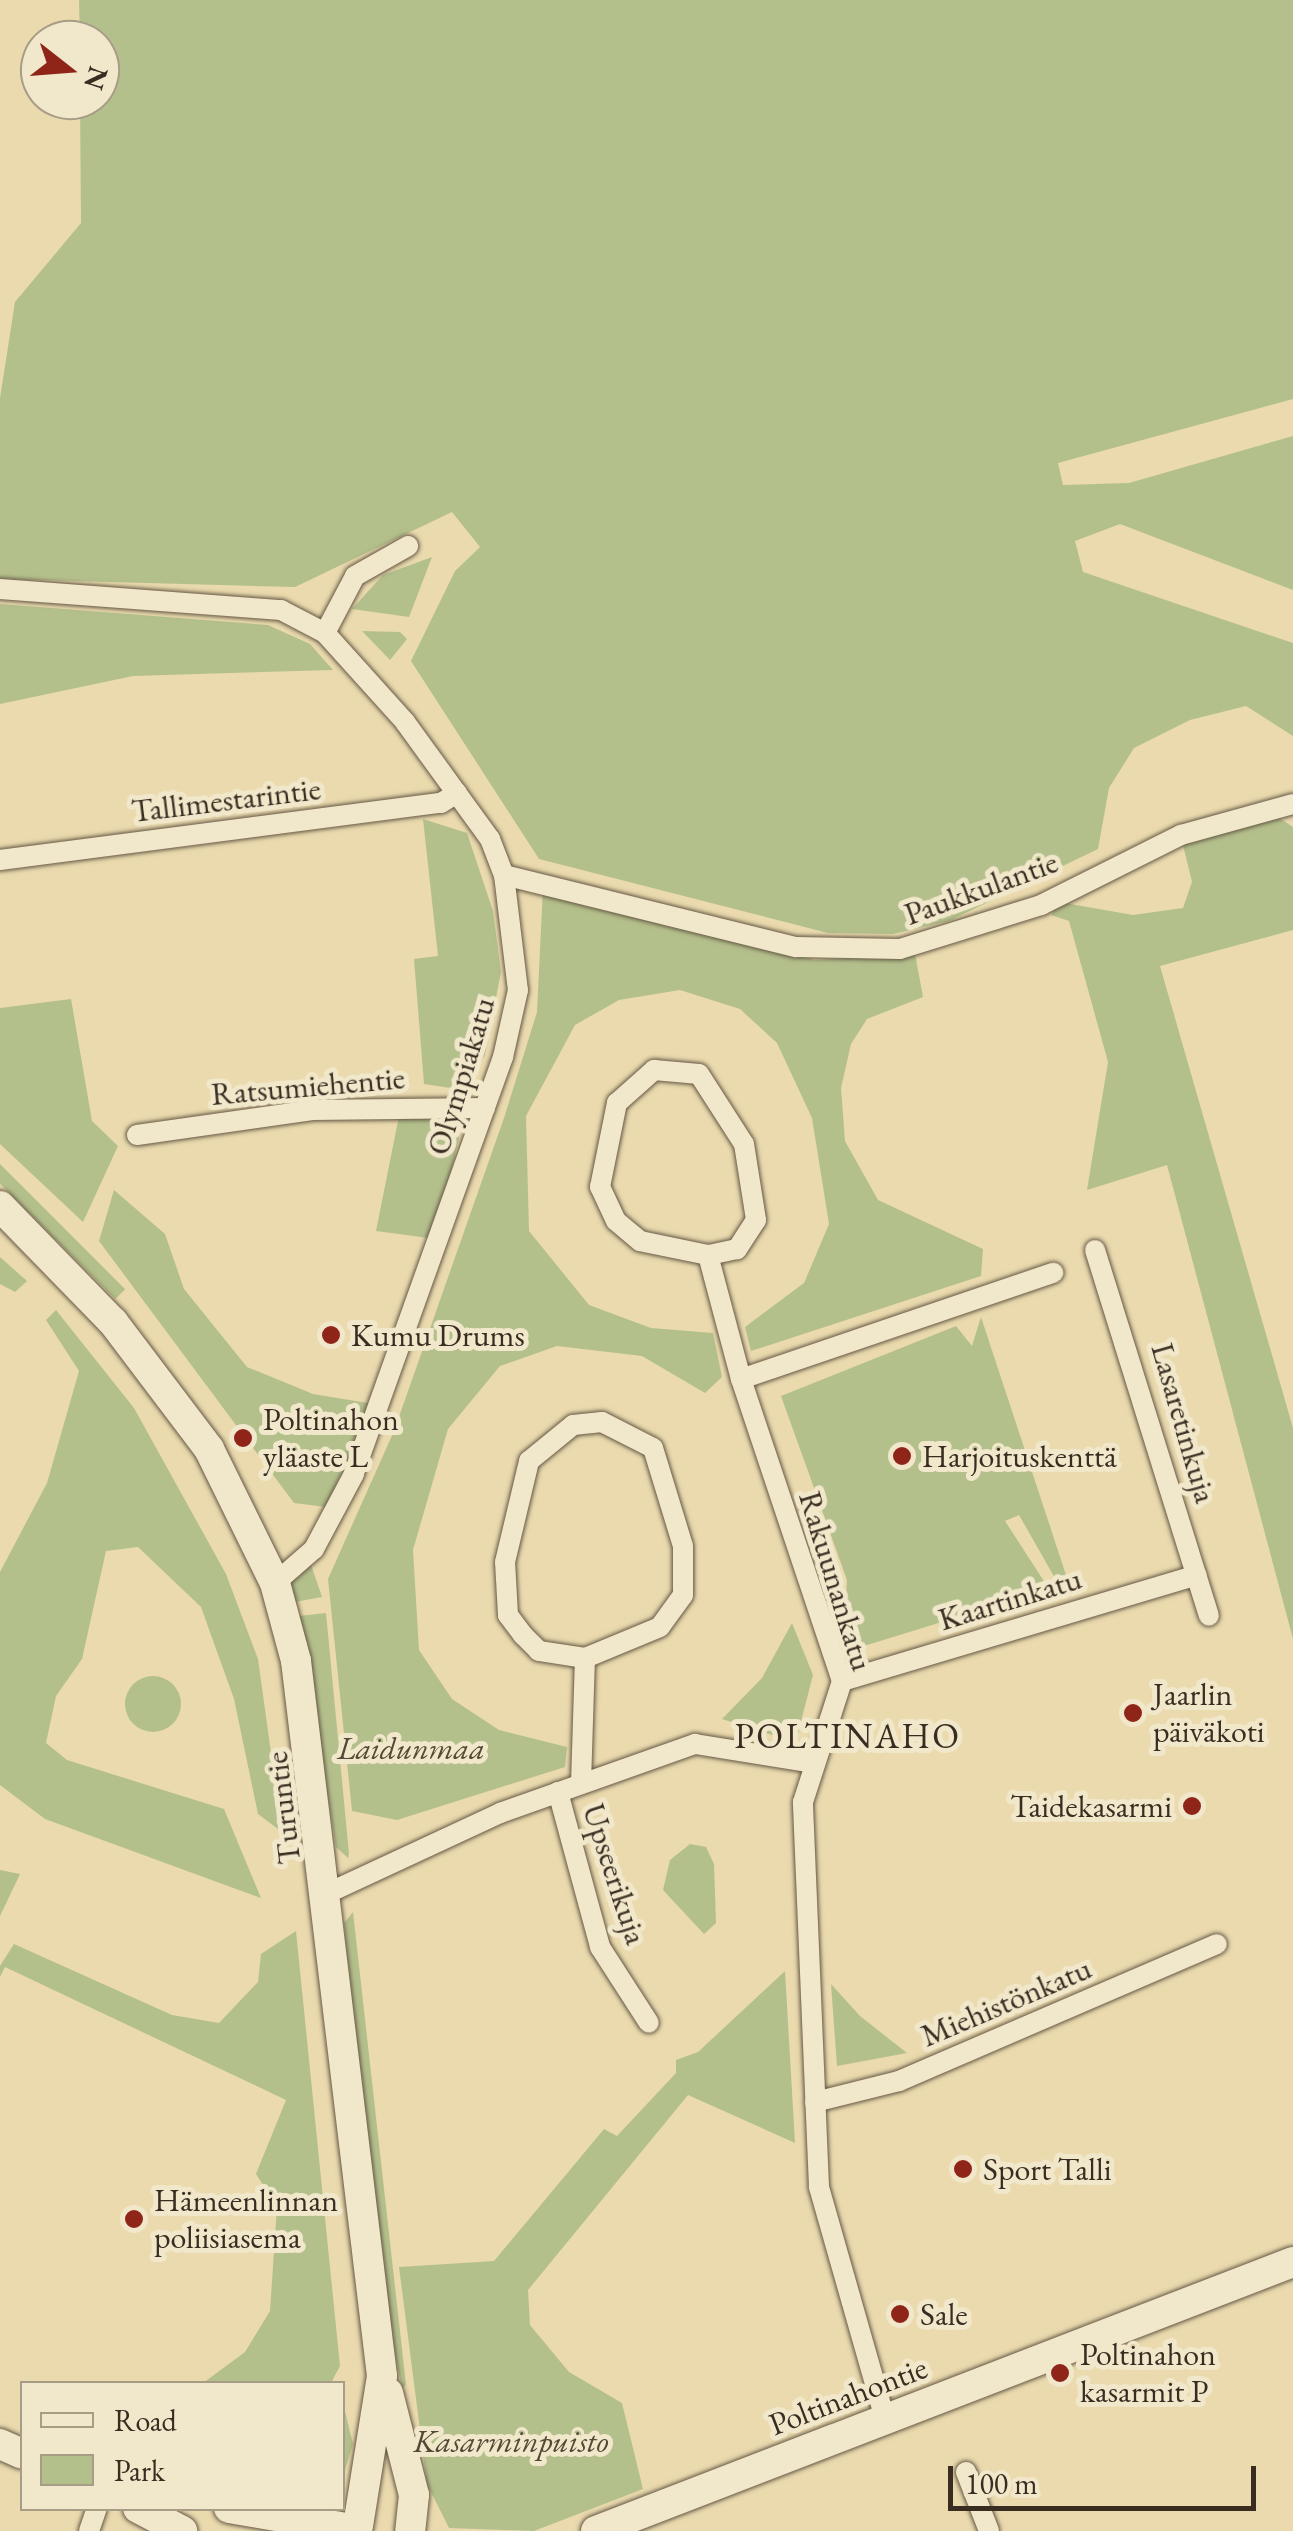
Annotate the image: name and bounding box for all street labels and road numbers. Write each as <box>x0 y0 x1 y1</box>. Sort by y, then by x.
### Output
street label: Tallimestarintie <box>129 769 323 831</box>
street label: Paukkulantie <box>899 843 1063 933</box>
street label: Olympiakatu <box>419 992 503 1160</box>
street label: Ratsumiehentie <box>210 1058 406 1114</box>
street label: Lasaretinkuja <box>1143 1339 1225 1507</box>
street label: Rakuunankatu <box>791 1487 881 1675</box>
street label: Kaartinkatu <box>934 1559 1086 1639</box>
street label: Turuntie <box>257 1750 309 1866</box>
street label: Upseerikuja <box>574 1799 656 1949</box>
street label: Miehistönkatu <box>915 1949 1097 2055</box>
street label: Poltinahontie <box>764 2348 932 2444</box>

